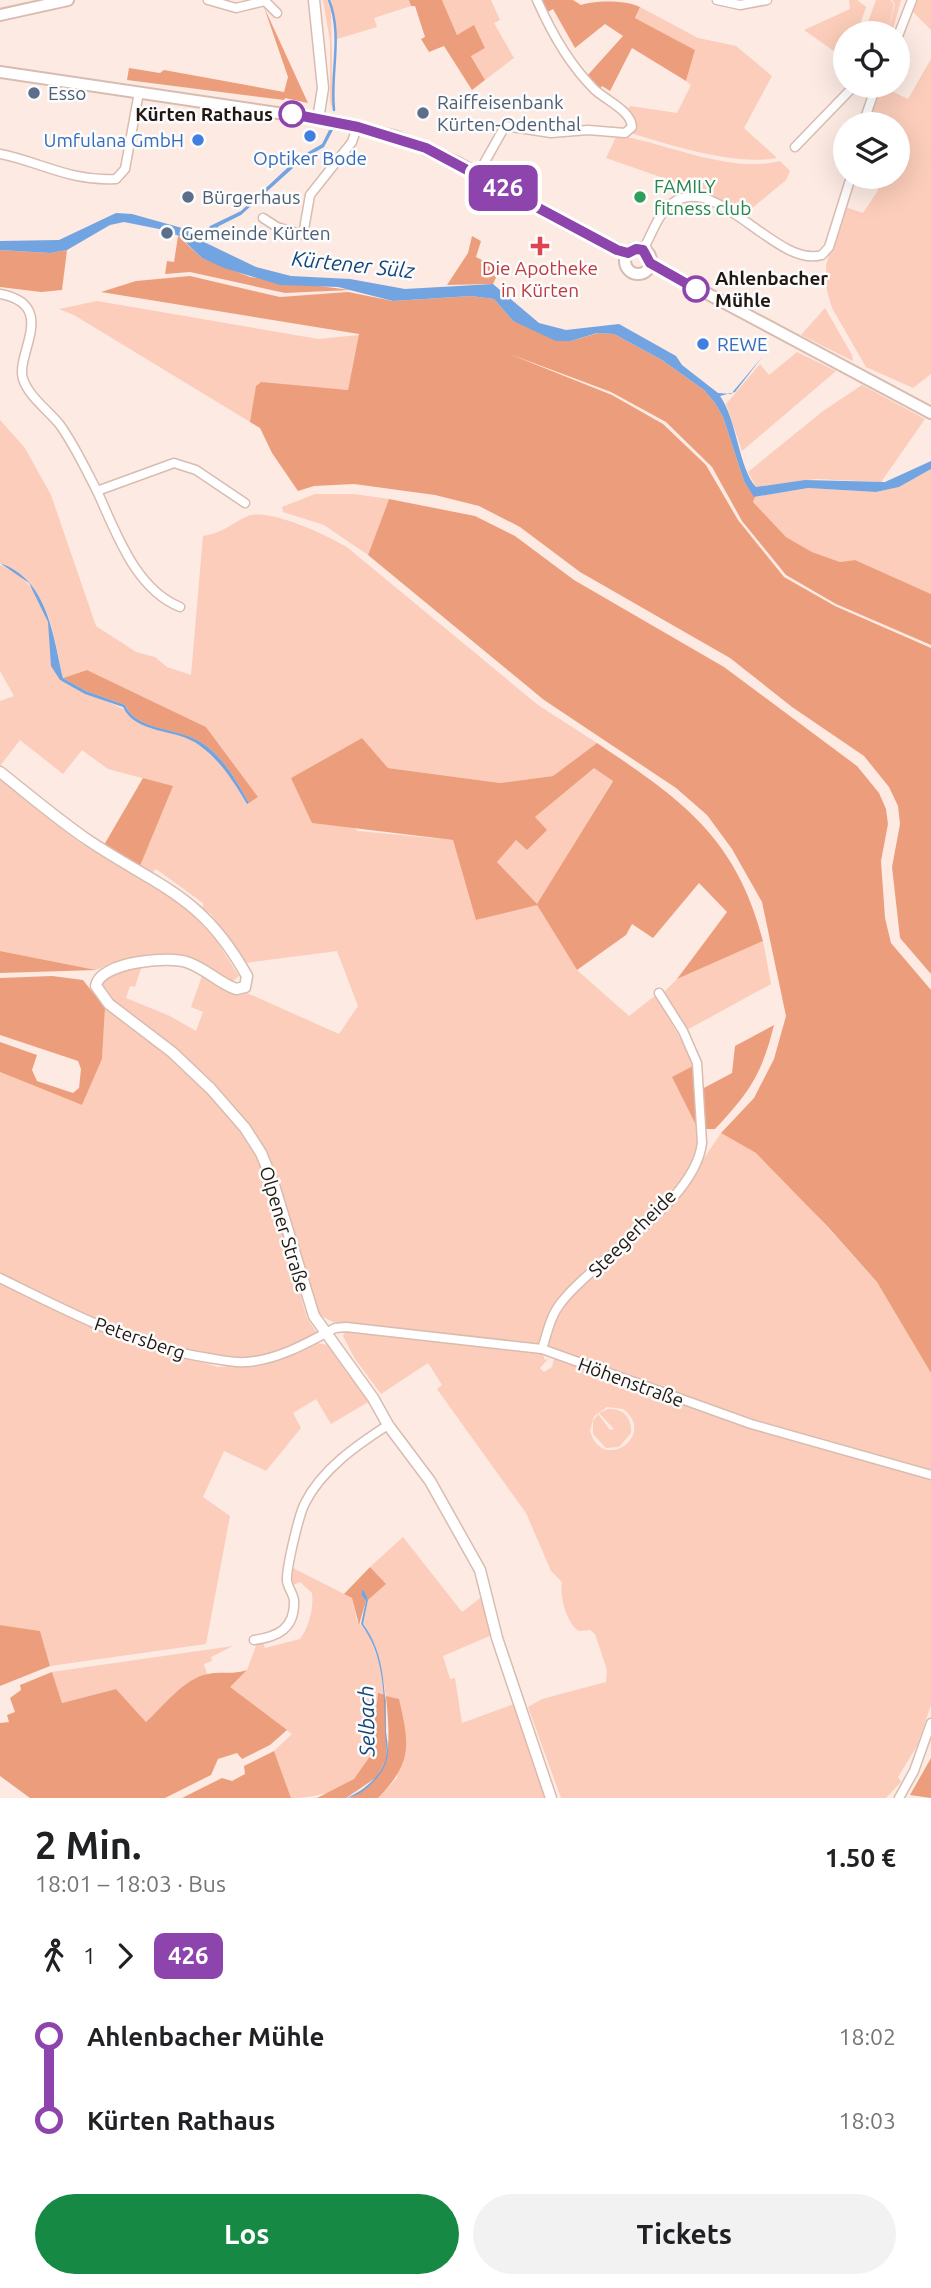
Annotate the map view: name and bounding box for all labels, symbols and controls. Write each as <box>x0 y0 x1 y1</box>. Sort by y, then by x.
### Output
map controls <box>833 21 910 189</box>
button: locate <box>833 21 910 98</box>
place label: Esso <box>48 82 86 104</box>
marker: Esso <box>26 85 42 101</box>
place label: Raiffeisenbank Kürten-Odenthal <box>437 91 581 135</box>
marker: Kürten Rathaus <box>279 101 305 127</box>
place label: Kürten Rathaus <box>135 103 273 125</box>
marker: Raiffeisenbank Kürten-Odenthal <box>415 105 431 121</box>
button: layers <box>833 112 910 189</box>
marker: Optiker Bode <box>302 128 318 144</box>
place label: Umfulana GmbH <box>43 129 184 151</box>
marker: Umfulana GmbH <box>190 132 206 148</box>
place label: Optiker Bode <box>253 147 367 169</box>
line badge: 426 <box>463 165 543 211</box>
text: 426 <box>483 174 523 201</box>
place label: FAMILY fitness club <box>654 175 751 219</box>
place label: Bürgerhaus <box>202 186 300 208</box>
marker: Bürgerhaus <box>180 189 196 205</box>
marker: FAMILY fitness club <box>632 189 648 205</box>
place label: Gemeinde Kürten <box>181 222 331 244</box>
marker: Gemeinde Kürten <box>159 225 175 241</box>
marker: Die Apotheke in Kürten <box>532 238 548 254</box>
water label: Kürtener Sülz <box>291 246 417 283</box>
place label: Die Apotheke in Kürten <box>482 257 598 301</box>
place label: Ahlenbacher Mühle <box>715 267 828 311</box>
marker: Ahlenbacher Mühle <box>683 276 709 302</box>
place label: REWE <box>717 333 768 355</box>
marker: REWE <box>695 336 711 352</box>
street label: Olpener Straße <box>255 1163 315 1295</box>
street label: Steegerheide <box>584 1185 680 1281</box>
street label: Petersberg <box>92 1312 188 1364</box>
street label: Höhenstraße <box>575 1353 687 1411</box>
water label: Selbach <box>353 1685 379 1758</box>
text: 2 Min. <box>35 1824 141 1866</box>
text: 1.50 € <box>825 1843 896 1872</box>
text: 18:01 – 18:03 · Bus <box>35 1871 226 1896</box>
icon: walk <box>35 1937 73 1975</box>
icon: forward <box>106 1937 144 1975</box>
text: 426 <box>168 1942 209 1969</box>
text: 1 <box>83 1943 96 1968</box>
text: Ahlenbacher Mühle <box>87 2022 324 2051</box>
text: 18:02 <box>838 2024 896 2049</box>
text: Kürten Rathaus <box>87 2106 275 2135</box>
text: 18:03 <box>838 2108 896 2133</box>
button: Los <box>35 2194 459 2274</box>
button: Tickets <box>473 2194 896 2274</box>

